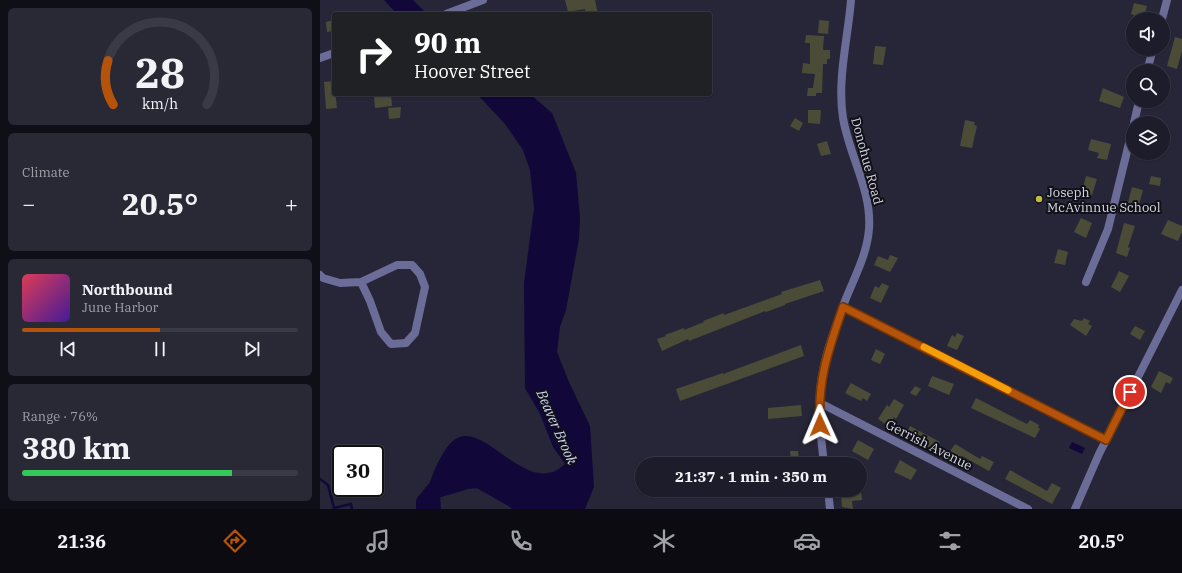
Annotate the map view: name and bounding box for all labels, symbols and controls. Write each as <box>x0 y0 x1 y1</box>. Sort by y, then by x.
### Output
map controls <box>1126 12 1170 160</box>
button: sound <box>1126 12 1170 56</box>
text: 90 m <box>414 24 481 61</box>
icon: right <box>348 28 400 80</box>
text: 28 <box>135 44 185 98</box>
text: Hoover Street <box>414 60 530 83</box>
button: search <box>1126 64 1170 108</box>
text: km/h <box>142 93 178 112</box>
street label: Donohue Road <box>847 116 887 206</box>
button: layers <box>1126 116 1170 160</box>
text: Climate <box>22 164 69 181</box>
text: 20.5° <box>122 184 198 223</box>
place label: Joseph McAvinnue School <box>1047 184 1161 216</box>
text: − <box>22 189 35 218</box>
text: + <box>285 189 298 218</box>
marker: Joseph McAvinnue School <box>1034 194 1044 204</box>
text: Northbound <box>82 280 173 299</box>
text: June Harbor <box>82 299 158 316</box>
icon: previous <box>57 338 79 360</box>
icon: pause <box>149 338 171 360</box>
icon: next <box>241 338 263 360</box>
pin <box>1113 375 1147 409</box>
icon: arrive <box>1119 381 1141 403</box>
water label: Beaver Brook <box>532 386 582 468</box>
position arrow <box>799 404 841 446</box>
text: Range · 76% <box>22 408 98 425</box>
street label: Gerrish Avenue <box>883 416 975 474</box>
text: 380 km <box>22 428 131 467</box>
speed limit sign: 30 <box>332 445 384 497</box>
text: 21:37 · 1 min · 350 m <box>675 467 827 486</box>
icon: directions <box>221 527 249 555</box>
icon: music <box>364 527 392 555</box>
icon: phone <box>507 527 535 555</box>
icon: climate <box>650 527 678 555</box>
icon: car <box>793 527 821 555</box>
icon: filters <box>936 527 964 555</box>
text: 21:36 <box>57 530 106 553</box>
text: 20.5° <box>1079 530 1125 553</box>

